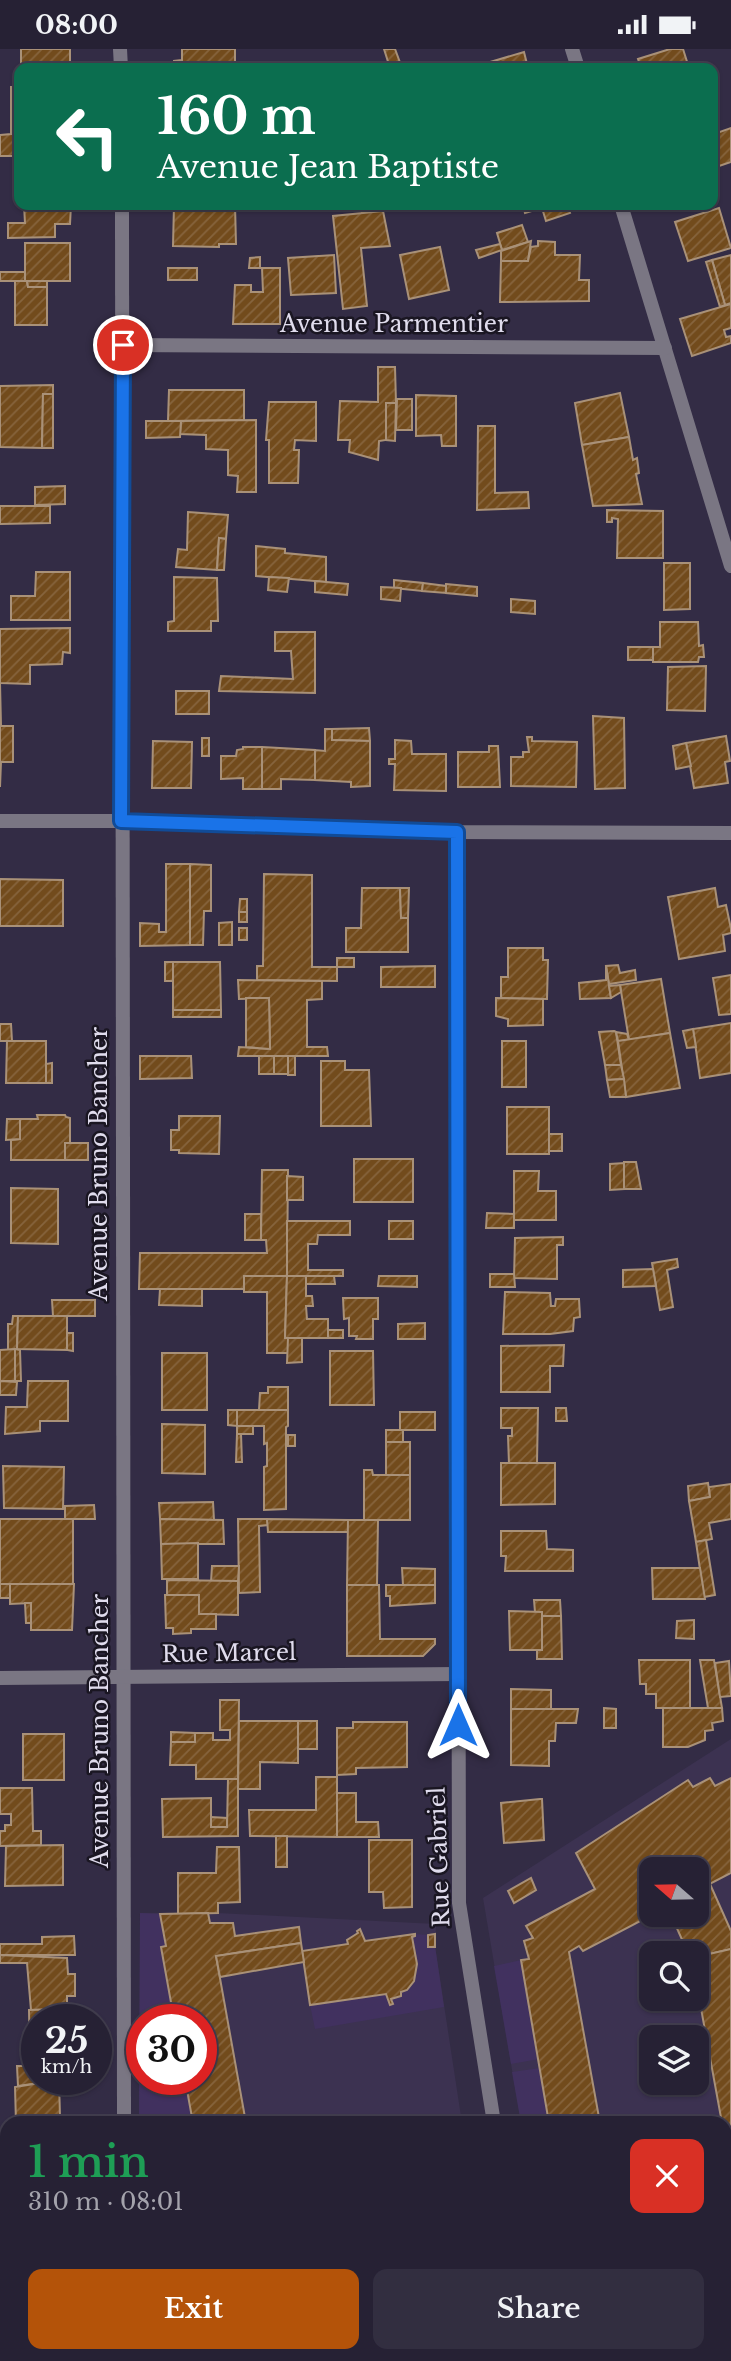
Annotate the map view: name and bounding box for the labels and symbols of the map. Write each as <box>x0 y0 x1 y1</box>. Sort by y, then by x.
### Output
street label: Avenue Parmentier <box>279 310 508 338</box>
pin <box>93 315 153 375</box>
street label: Avenue Bruno Bancher <box>85 1027 113 1302</box>
street label: Avenue Bruno Bancher <box>86 1594 114 1869</box>
street label: Rue Marcel <box>161 1638 297 1668</box>
position arrow <box>421 1688 495 1762</box>
street label: Rue Gabriel <box>423 1786 455 1928</box>
north arrow <box>639 1857 709 1927</box>
speed limit sign: 30 <box>126 2004 217 2095</box>

